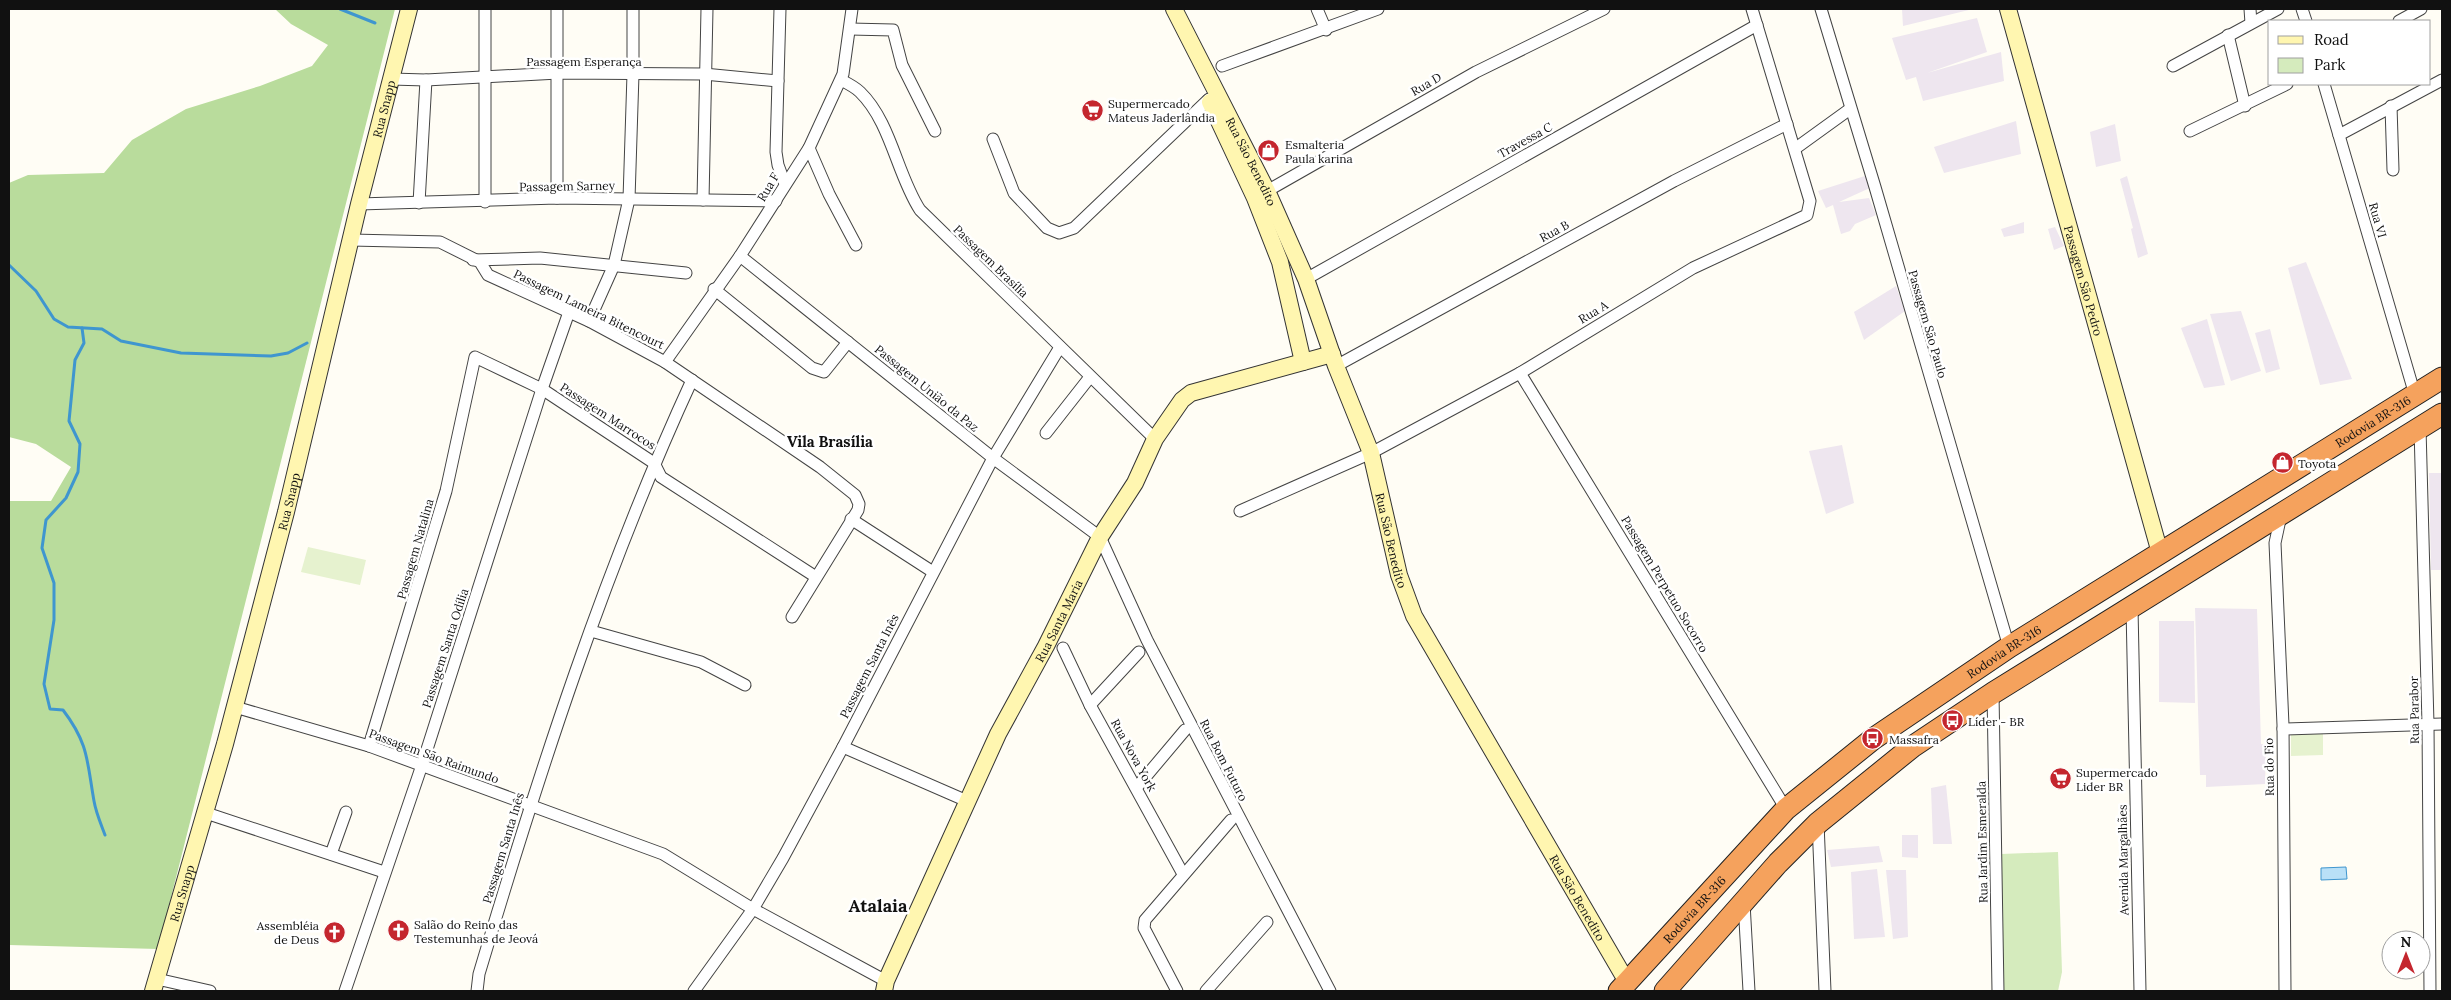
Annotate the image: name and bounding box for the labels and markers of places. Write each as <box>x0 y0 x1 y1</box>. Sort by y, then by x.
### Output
place label: Supermercado Mateus Jaderlândia <box>1108 96 1215 125</box>
supermarket icon: Supermercado Mateus Jaderlândia <box>1080 98 1104 122</box>
place label: Esmalteria Paula karina <box>1285 137 1353 166</box>
shop icon: Esmalteria Paula karina <box>1257 139 1281 163</box>
shop icon: Toyota <box>2270 451 2294 475</box>
place label: Toyota <box>2298 456 2336 471</box>
bus stop icon: Líder - BR <box>1940 709 1964 733</box>
place label: Líder - BR <box>1968 714 2025 729</box>
bus stop icon: Massafra <box>1861 727 1885 751</box>
place label: Massafra <box>1889 732 1939 747</box>
place label: Supermercado Lider BR <box>2076 765 2158 794</box>
supermarket icon: Supermercado Lider BR <box>2048 767 2072 791</box>
place label: Salão do Reino das Testemunhas de Jeová <box>414 917 538 946</box>
place label: Assembléia de Deus <box>256 918 319 947</box>
church icon: Salão do Reino das Testemunhas de Jeová <box>386 919 410 943</box>
church icon: Assembléia de Deus <box>323 920 347 944</box>

